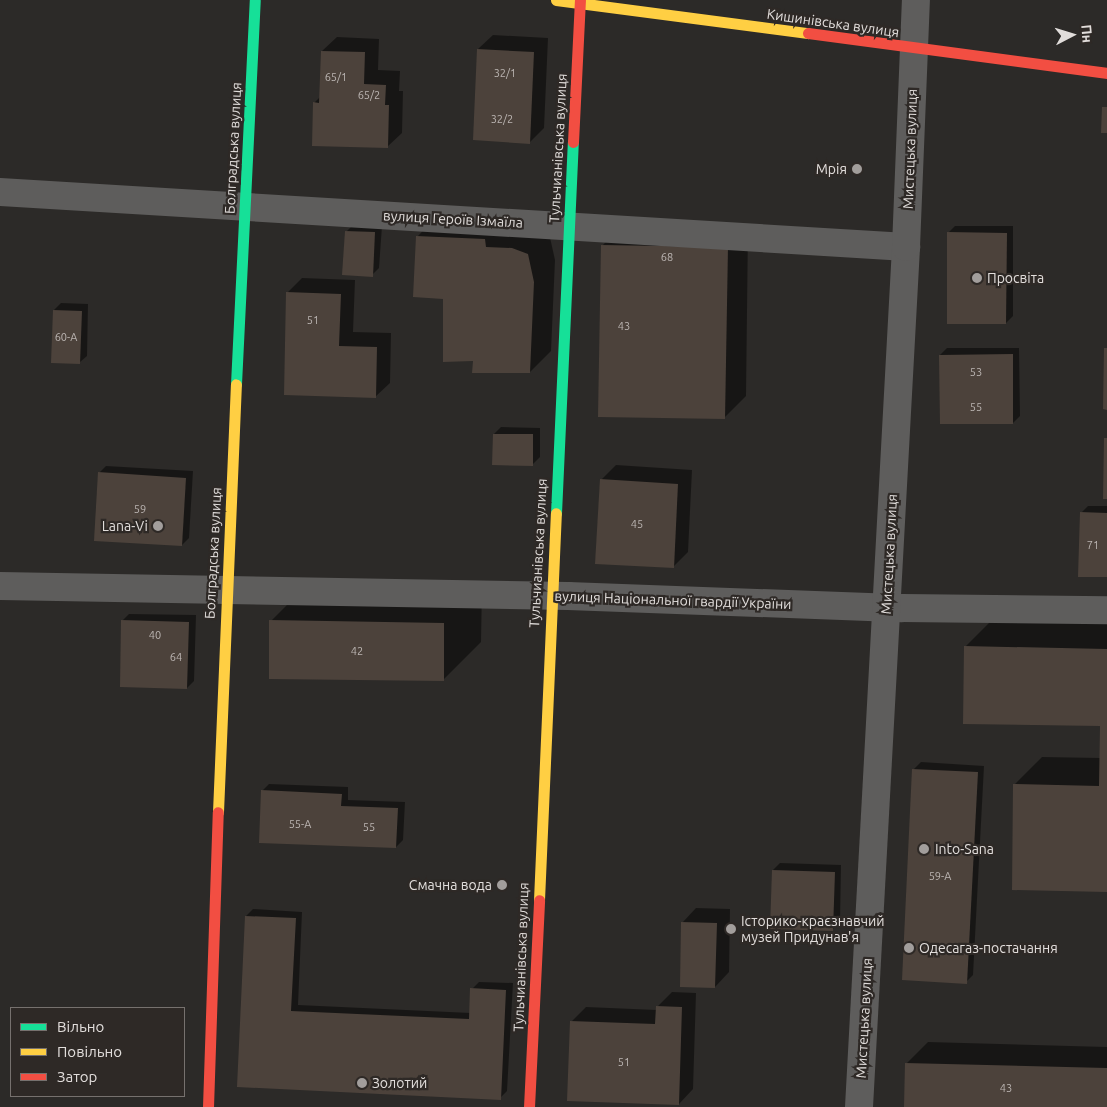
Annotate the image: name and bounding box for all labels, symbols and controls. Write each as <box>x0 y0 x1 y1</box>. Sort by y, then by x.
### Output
street label: Кишинівська вулиця <box>766 5 900 41</box>
north arrow <box>1047 10 1097 60</box>
text: Пн <box>1078 24 1096 44</box>
house number: 32/1 <box>494 66 516 80</box>
house number: 65/1 <box>325 70 347 84</box>
street label: Тульчианівська вулиця <box>546 73 570 223</box>
street label: Болградська вулиця <box>221 82 245 214</box>
house number: 65/2 <box>358 88 380 102</box>
street label: Мистецька вулиця <box>900 89 920 209</box>
house number: 32/2 <box>491 112 513 126</box>
place label: Мрія <box>816 161 847 177</box>
marker: Мрія <box>851 163 863 175</box>
street label: вулиця Героїв Ізмаїла <box>383 207 523 231</box>
house number: 68 <box>661 250 673 264</box>
place label: Просвіта <box>987 270 1044 286</box>
marker: Просвіта <box>971 272 983 284</box>
house number: 51 <box>307 313 319 327</box>
house number: 43 <box>618 319 630 333</box>
house number: 60-А <box>55 330 77 344</box>
house number: 53 <box>970 365 982 379</box>
house number: 55 <box>970 400 982 414</box>
street label: Тульчианівська вулиця <box>526 478 550 628</box>
street label: Болградська вулиця <box>201 487 225 619</box>
street label: Мистецька вулиця <box>877 493 901 615</box>
house number: 59 <box>134 502 146 516</box>
house number: 45 <box>631 517 643 531</box>
place label: Lana-Vi <box>102 518 148 534</box>
marker: Lana-Vi <box>152 520 164 532</box>
house number: 71 <box>1087 538 1099 552</box>
street label: вулиця Національної гвардії України <box>554 587 792 613</box>
house number: 40 <box>149 628 161 642</box>
house number: 42 <box>351 644 363 658</box>
house number: 64 <box>170 650 182 664</box>
house number: 55-А <box>289 817 311 831</box>
house number: 55 <box>363 820 375 834</box>
place label: Into-Sana <box>935 841 994 857</box>
marker: Into-Sana <box>917 842 931 856</box>
house number: 59-А <box>929 869 951 883</box>
place label: Смачна вода <box>409 877 492 893</box>
marker: Смачна вода <box>496 879 508 891</box>
street label: Тульчианівська вулиця <box>510 882 532 1032</box>
place label: Історико-краєзнавчий музей Придунав'я <box>741 913 885 946</box>
marker: Історико-краєзнавчий музей Придунав'я <box>725 923 737 935</box>
place label: Одесагаз-постачання <box>919 940 1058 956</box>
marker: Одесагаз-постачання <box>903 942 915 954</box>
street label: Мистецька вулиця <box>852 957 876 1079</box>
legend <box>10 1007 185 1097</box>
text: Вільно <box>57 1018 104 1035</box>
text: Повільно <box>57 1043 122 1060</box>
house number: 51 <box>618 1055 630 1069</box>
text: Затор <box>57 1068 97 1085</box>
place label: Золотий <box>372 1075 427 1091</box>
marker: Золотий <box>356 1077 368 1089</box>
house number: 43 <box>1000 1081 1012 1095</box>

